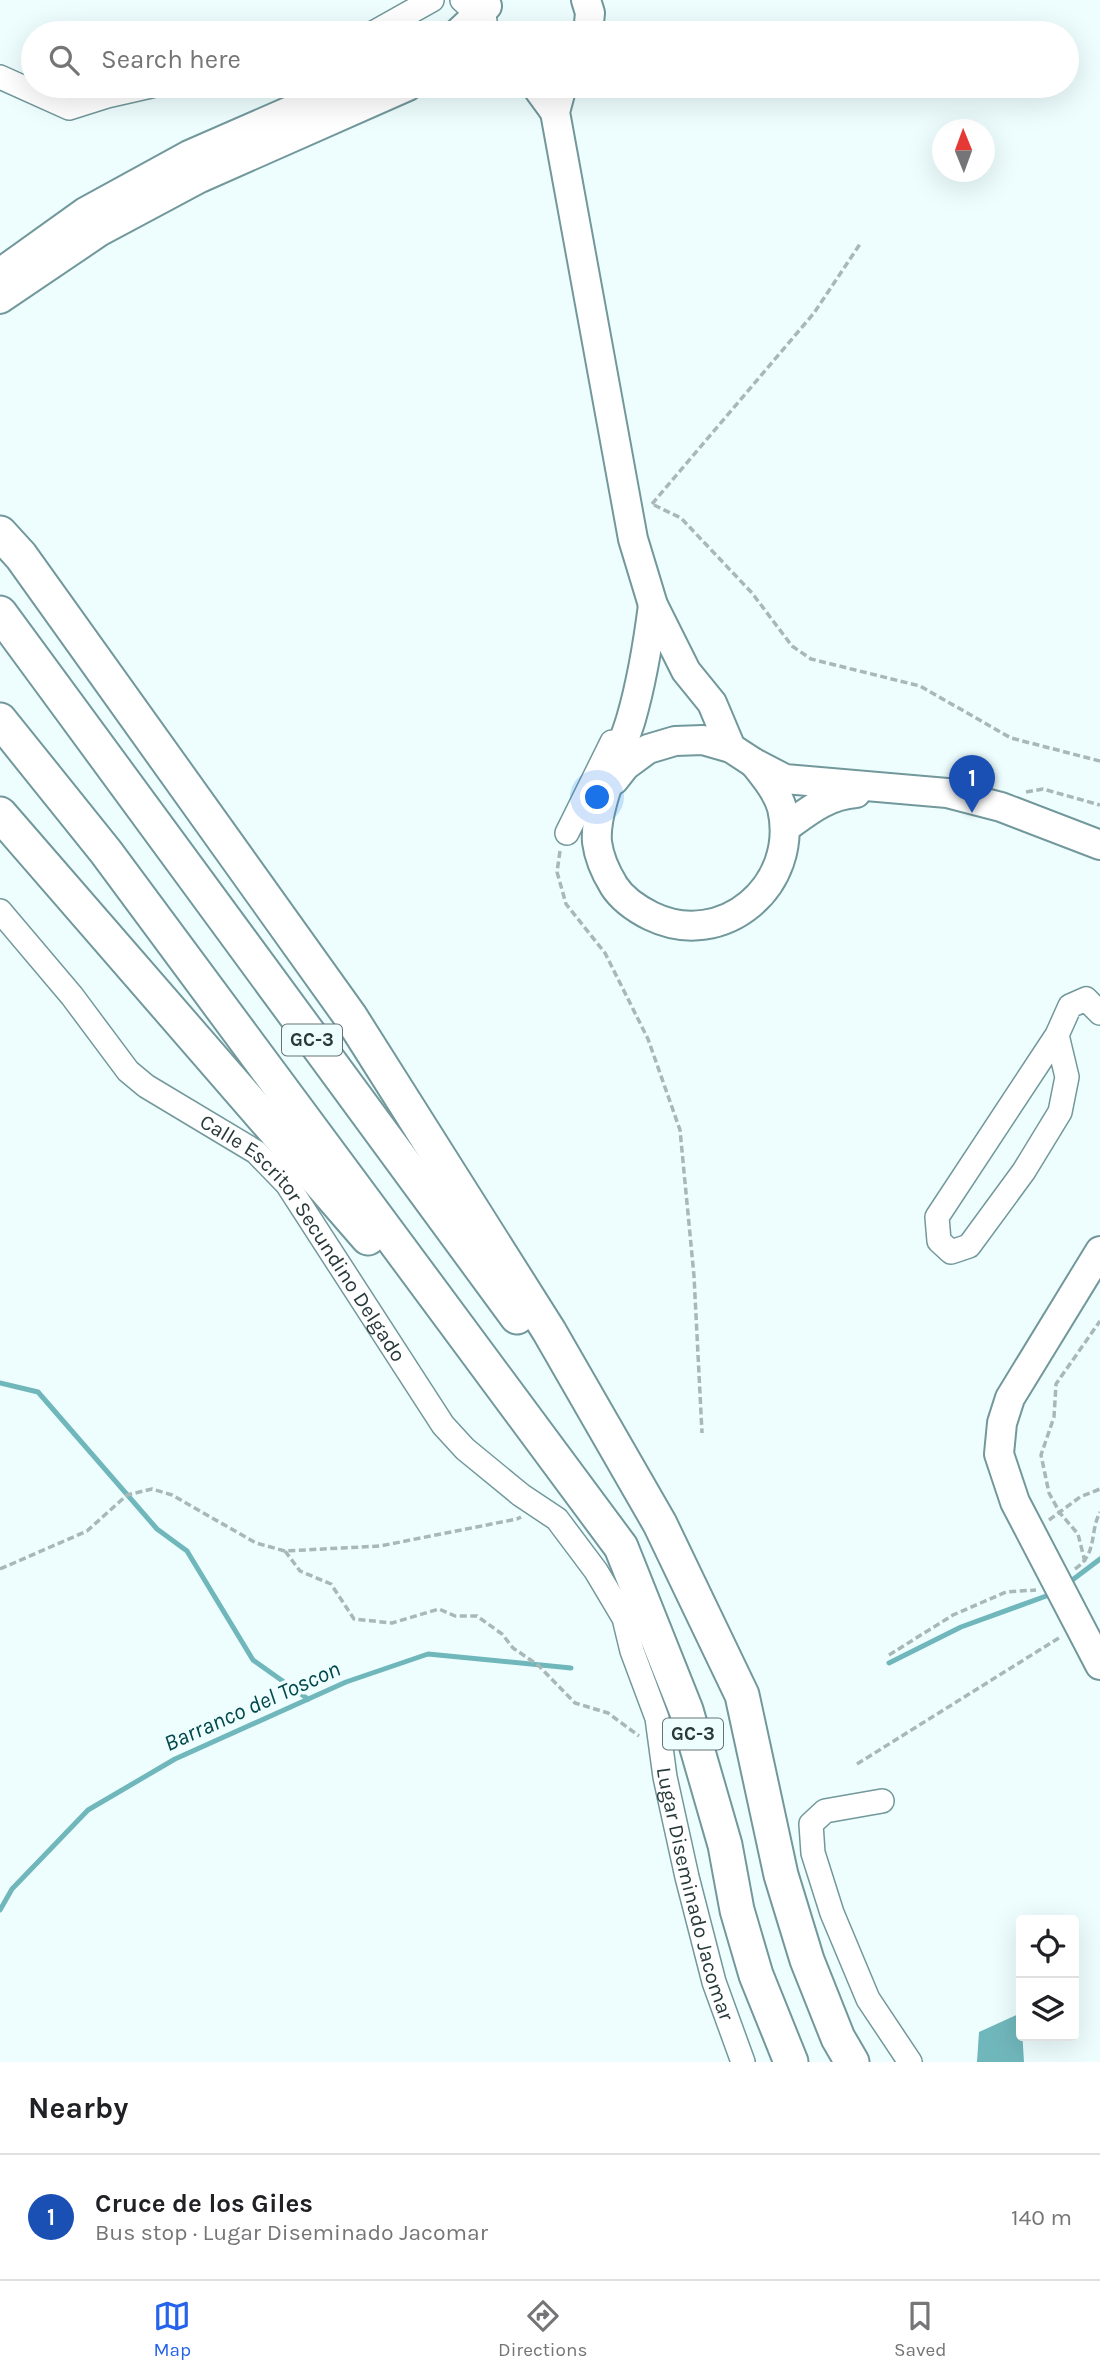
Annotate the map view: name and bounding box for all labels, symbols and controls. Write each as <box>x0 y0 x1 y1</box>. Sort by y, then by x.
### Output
search box <box>21 21 1079 98</box>
icon: search <box>45 41 83 79</box>
text: Search here <box>101 44 241 75</box>
north arrow <box>932 119 995 182</box>
pin: 1 <box>949 755 995 813</box>
your location <box>580 780 614 814</box>
road number: GC-3 <box>282 1024 342 1056</box>
street label: Calle Escritor Secundino Delgado <box>196 1109 411 1366</box>
water label: Barranco del Toscon <box>160 1655 344 1757</box>
road number: GC-3 <box>663 1718 723 1750</box>
street label: Lugar Diseminado Jacomar <box>652 1766 739 2024</box>
map controls <box>1016 1915 1079 2041</box>
button: locate <box>1016 1915 1079 1978</box>
button: layers <box>1016 1978 1079 2041</box>
text: Nearby <box>28 2090 128 2126</box>
text: Cruce de los Giles <box>95 2188 313 2219</box>
text: 1 <box>47 2204 55 2231</box>
text: 140 m <box>1011 2204 1072 2231</box>
text: Bus stop · Lugar Diseminado Jacomar <box>95 2219 488 2246</box>
tab: Map <box>153 2297 191 2361</box>
tab: Directions <box>498 2297 587 2361</box>
tab: Saved <box>894 2297 947 2361</box>

